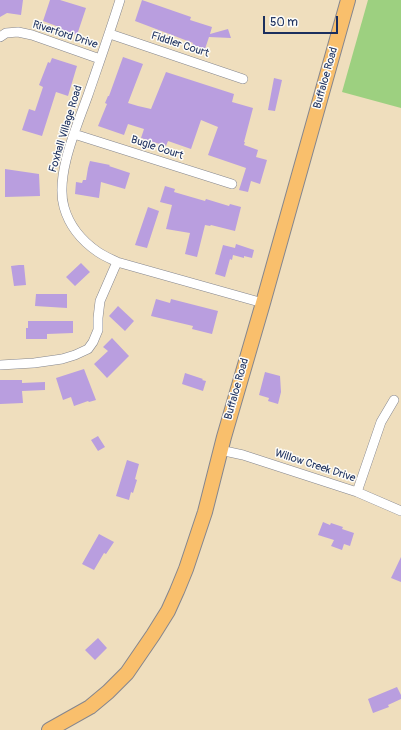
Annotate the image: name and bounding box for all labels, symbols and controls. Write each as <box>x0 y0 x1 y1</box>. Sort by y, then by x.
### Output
scale bar <box>265 8 340 34</box>
text: 50 m <box>270 15 298 30</box>
street label: Riverford Drive <box>31 18 99 52</box>
street label: Fiddler Court <box>149 29 211 61</box>
street label: Buffaloe Road <box>311 46 341 110</box>
street label: Foxhall Village Road <box>46 84 86 174</box>
street label: Bugle Court <box>129 133 185 163</box>
street label: Buffaloe Road <box>222 357 252 421</box>
street label: Willow Creek Drive <box>273 447 357 485</box>

